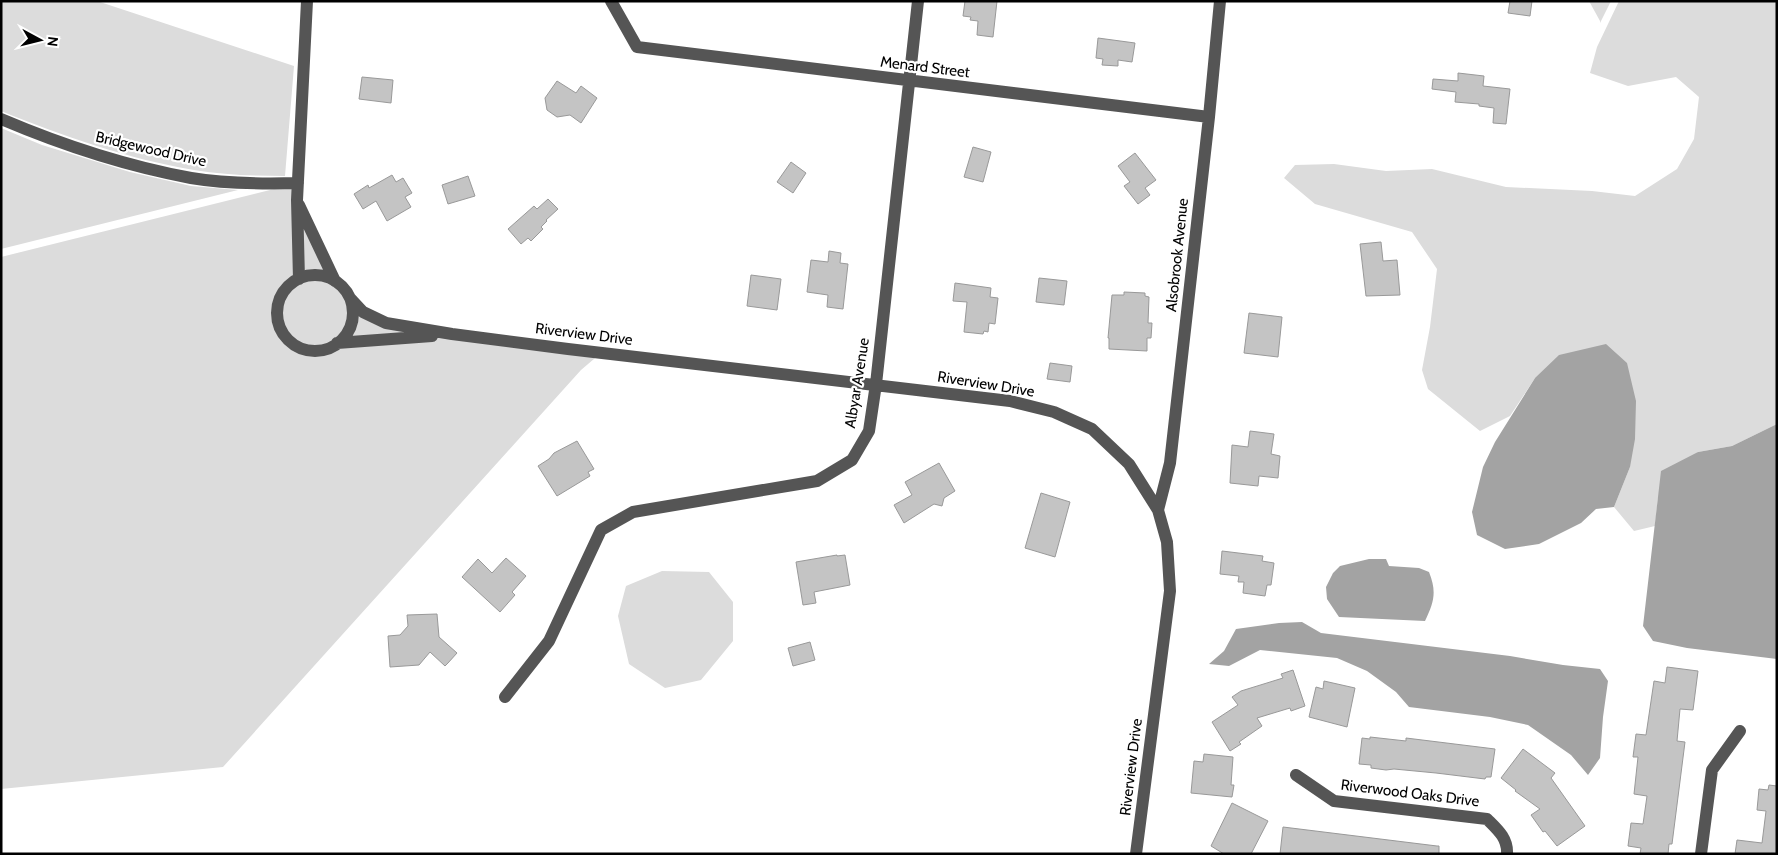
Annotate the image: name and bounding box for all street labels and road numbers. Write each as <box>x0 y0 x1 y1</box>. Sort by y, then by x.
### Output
street label: Menard Street <box>879 53 971 81</box>
street label: Bridgewood Drive <box>94 128 208 171</box>
street label: Alsobrook Avenue <box>1162 197 1192 313</box>
street label: Riverview Drive <box>534 319 634 349</box>
street label: Albyar Avenue <box>841 336 873 429</box>
street label: Riverview Drive <box>936 367 1036 401</box>
street label: Riverview Drive <box>1116 717 1146 817</box>
street label: Riverwood Oaks Drive <box>1340 776 1481 810</box>

